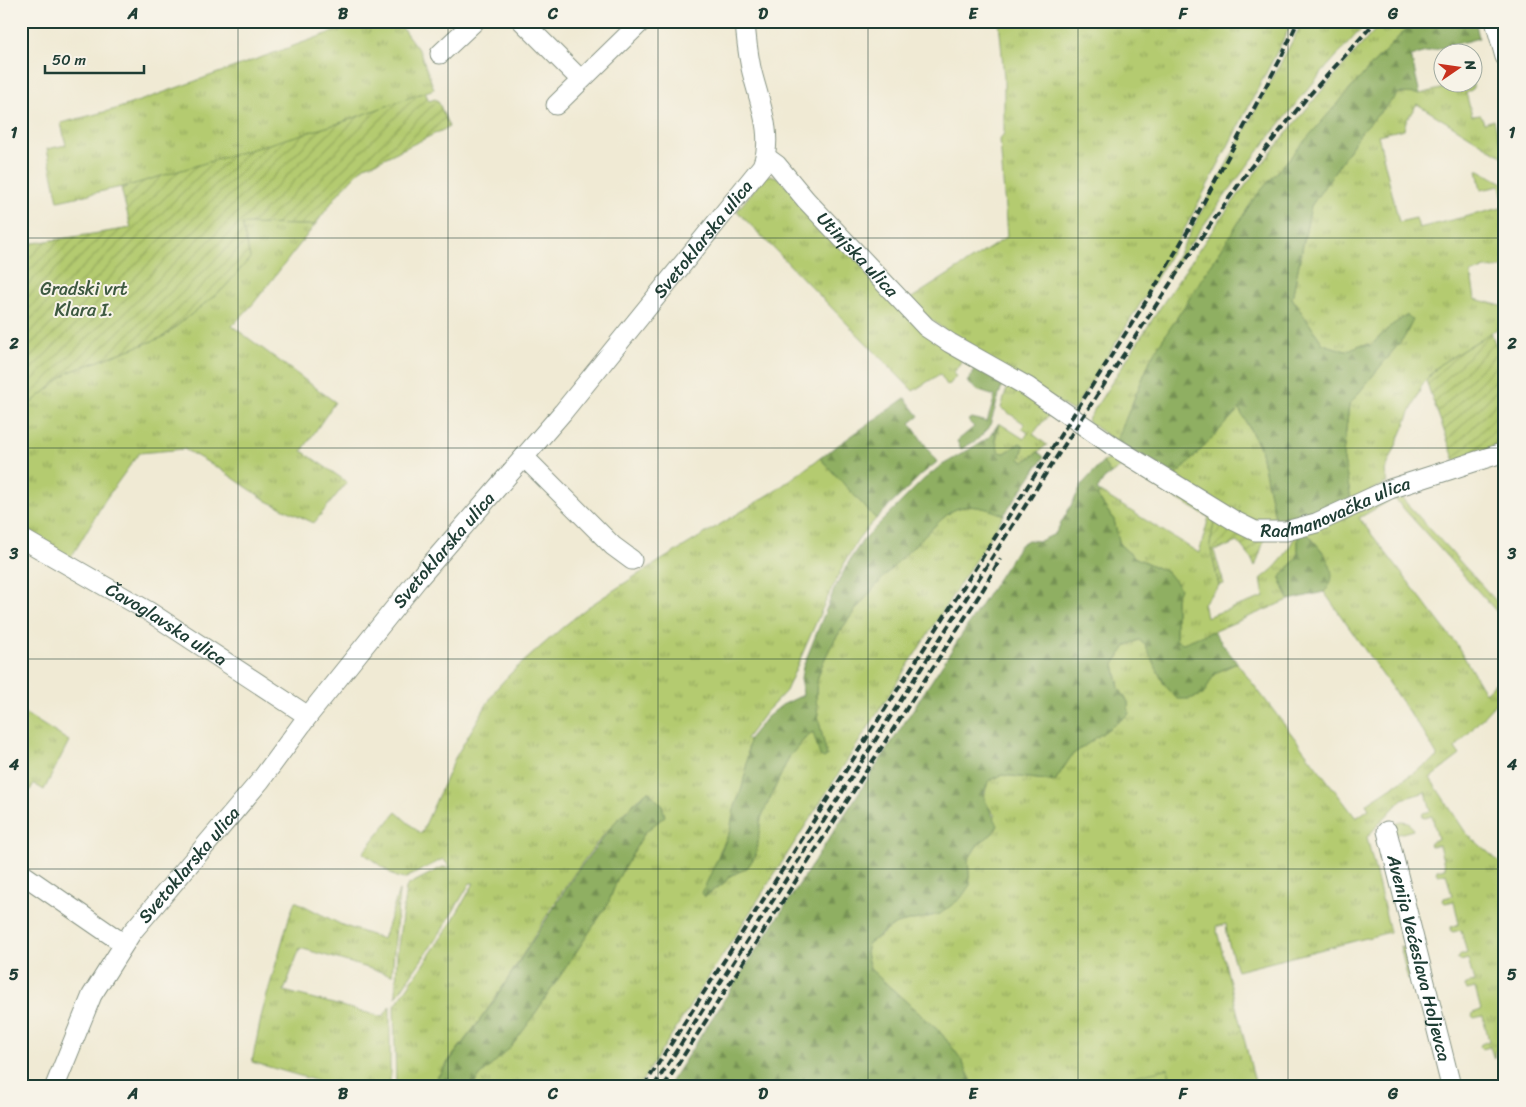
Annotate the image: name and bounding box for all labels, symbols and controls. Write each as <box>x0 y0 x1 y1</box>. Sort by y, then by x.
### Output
text: A <box>127 0 138 28</box>
text: B <box>338 0 349 28</box>
text: C <box>547 0 559 28</box>
text: D <box>758 0 768 28</box>
text: E <box>969 0 979 28</box>
text: F <box>1178 0 1189 28</box>
text: G <box>1387 0 1399 28</box>
scale bar <box>45 42 144 74</box>
north arrow <box>1434 42 1484 92</box>
text: 50 m <box>52 47 87 73</box>
text: N <box>1457 57 1484 73</box>
text: 1 <box>11 118 18 147</box>
text: 1 <box>1509 118 1516 147</box>
street label: Svetoklarska ulica <box>645 172 761 306</box>
street label: Utinjska ulica <box>808 204 907 306</box>
park label: Gradski vrt Klara I. <box>40 273 128 326</box>
text: 2 <box>8 329 19 358</box>
text: 2 <box>1506 329 1517 358</box>
street label: Radmanovačka ulica <box>1260 467 1415 547</box>
street label: Svetoklarska ulica <box>384 484 503 616</box>
text: 3 <box>9 539 19 568</box>
text: 3 <box>1507 539 1517 568</box>
street label: Čavoglavska ulica <box>99 574 234 675</box>
text: 4 <box>8 750 19 779</box>
text: 4 <box>1506 750 1517 779</box>
street label: Svetoklarska ulica <box>130 799 248 931</box>
street label: Avenija Većeslava Holjevca <box>1377 850 1460 1065</box>
text: 5 <box>9 960 19 989</box>
text: 5 <box>1507 960 1517 989</box>
text: A <box>127 1079 138 1107</box>
text: B <box>338 1079 349 1107</box>
text: C <box>547 1079 559 1107</box>
text: D <box>758 1079 768 1107</box>
text: E <box>969 1079 979 1107</box>
text: F <box>1178 1079 1189 1107</box>
text: G <box>1387 1079 1399 1107</box>

